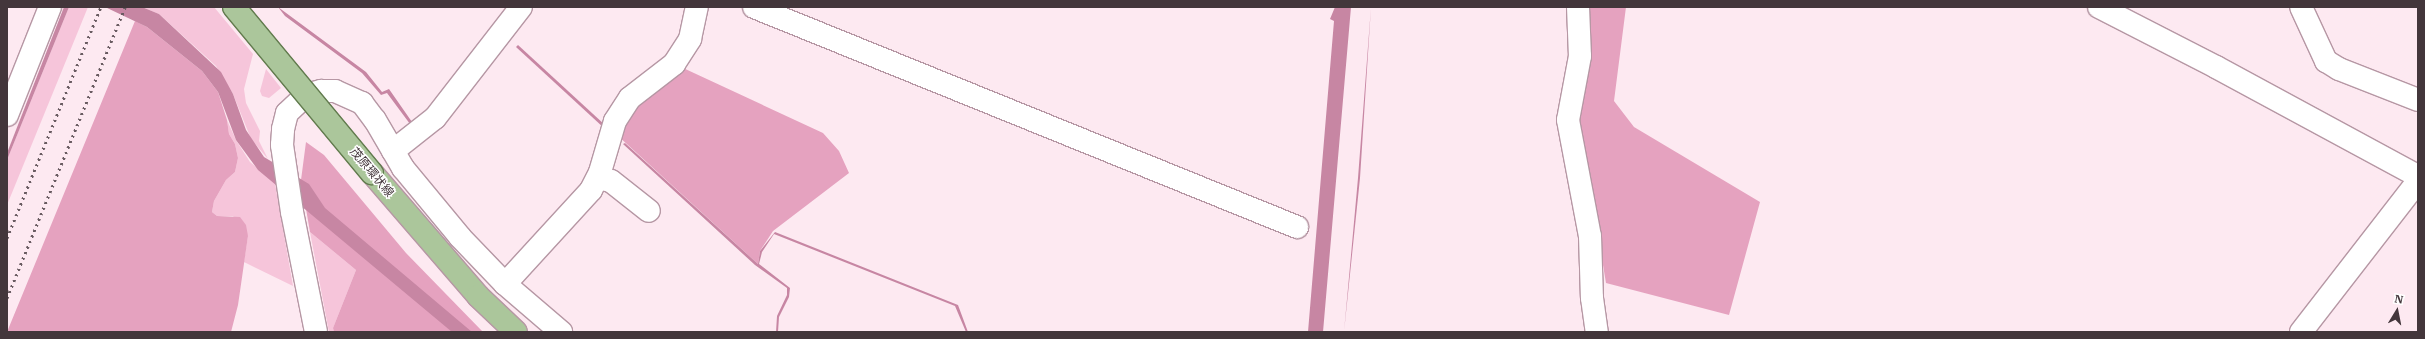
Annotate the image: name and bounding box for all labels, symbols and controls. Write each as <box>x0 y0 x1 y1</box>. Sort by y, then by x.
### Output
street label: 茂原環状線 <box>347 144 397 200</box>
north arrow <box>2377 291 2417 331</box>
text: N <box>2394 292 2405 307</box>

